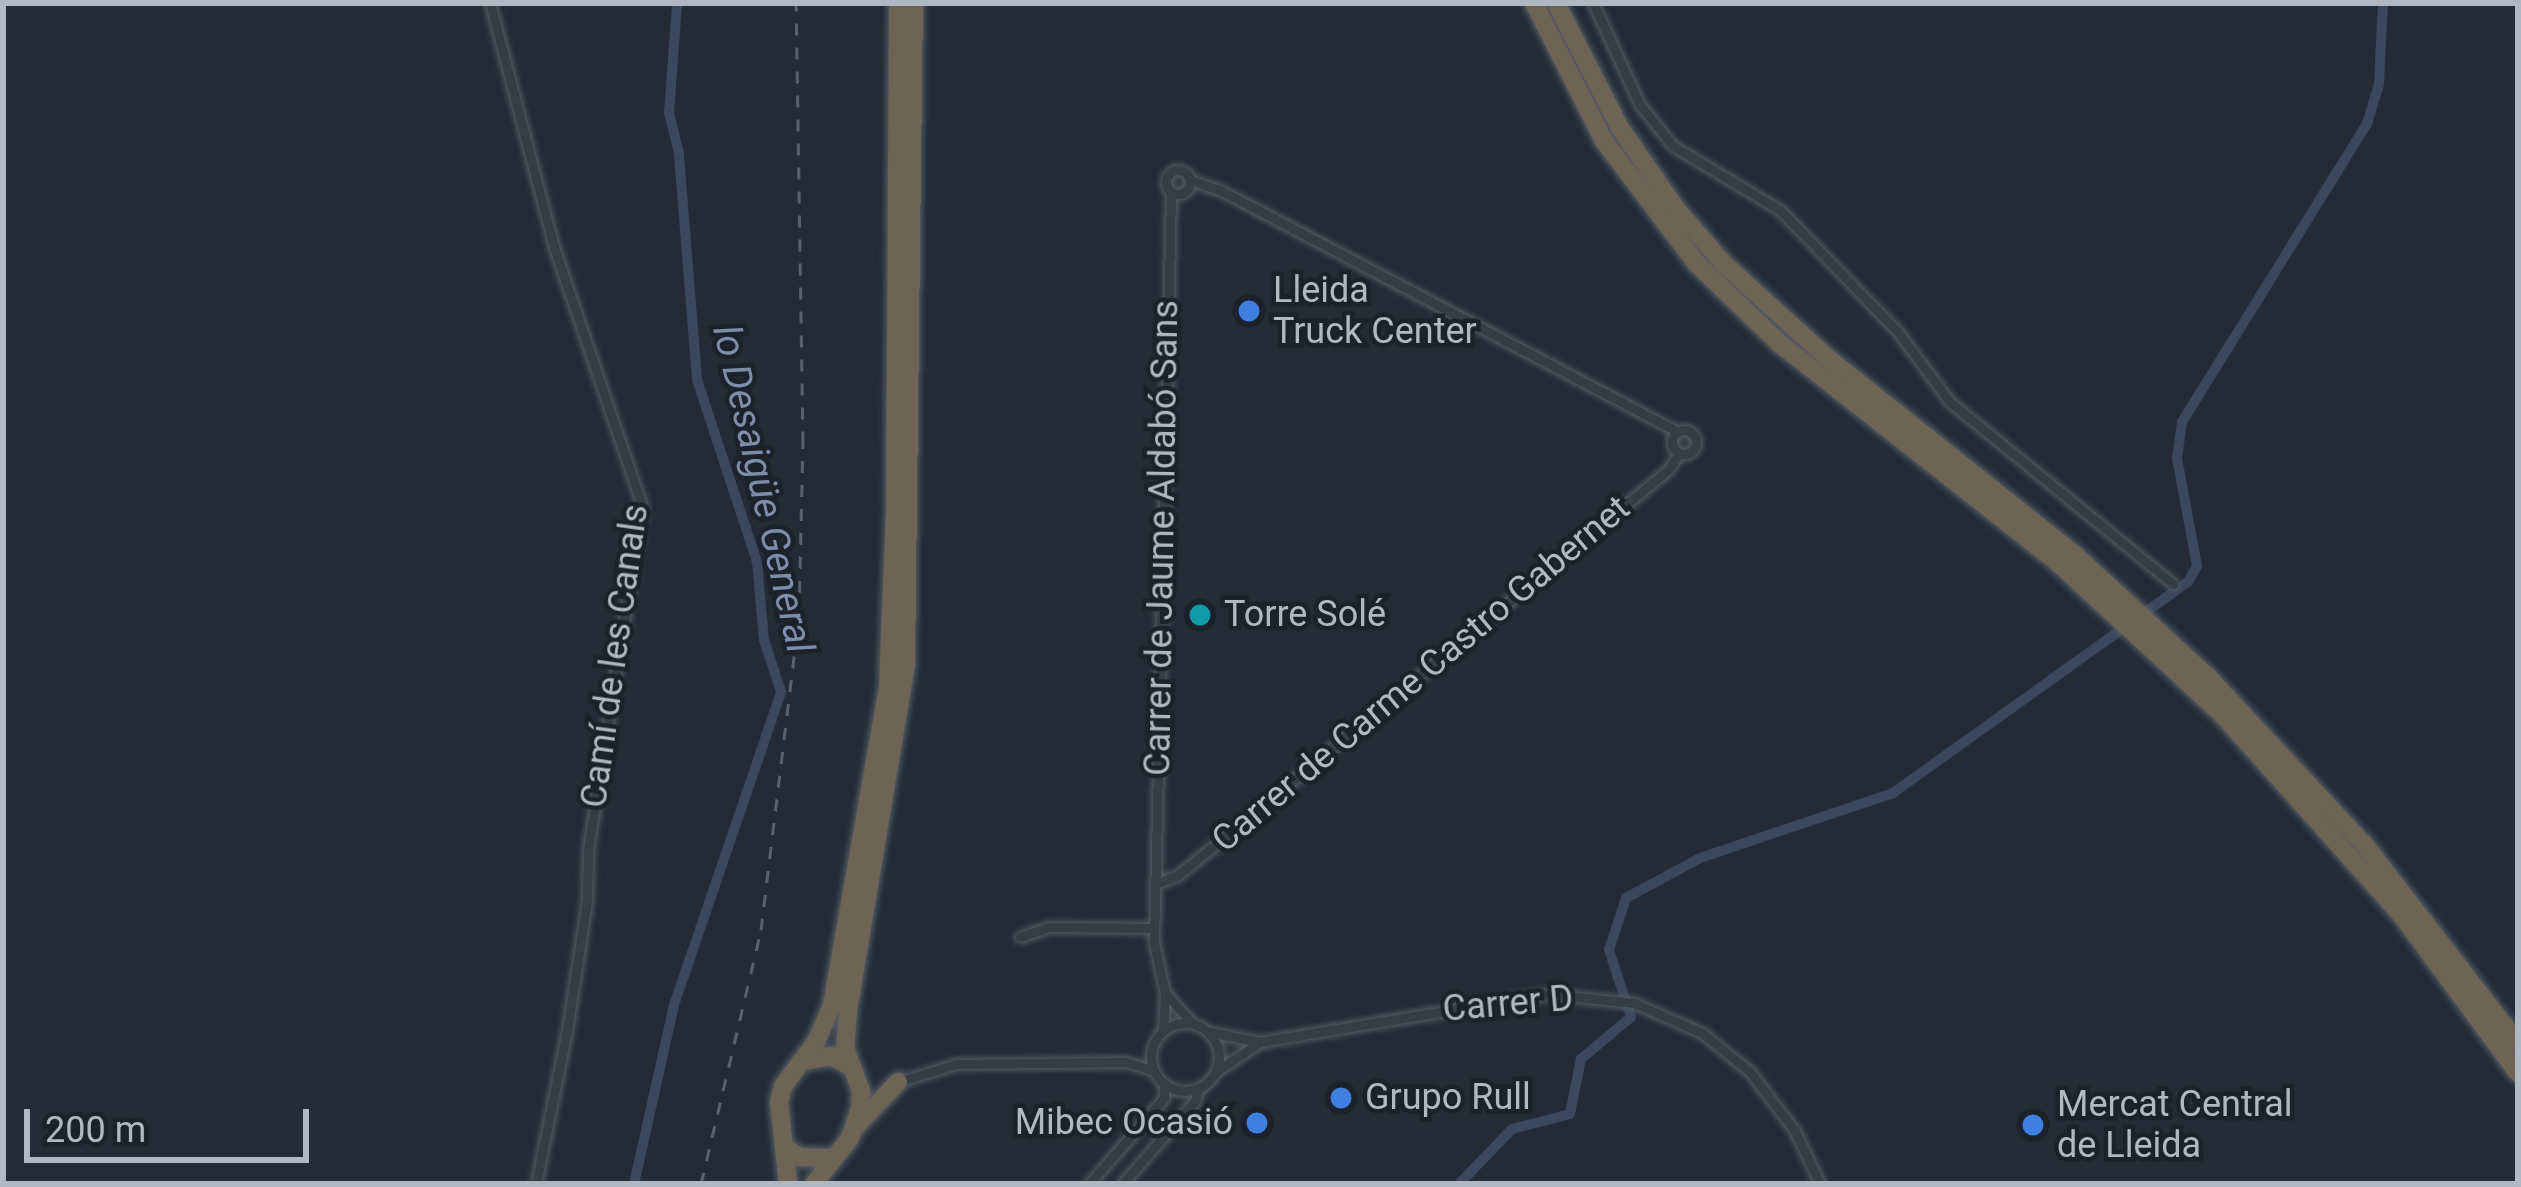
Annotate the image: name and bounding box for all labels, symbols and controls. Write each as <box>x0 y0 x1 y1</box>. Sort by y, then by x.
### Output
place label: Lleida Truck Center <box>1273 268 1477 353</box>
marker: Lleida Truck Center <box>1236 298 1262 324</box>
street label: Carrer de Jaume Aldabó Sans <box>1136 300 1188 776</box>
water label: lo Desaigüe General <box>703 321 823 657</box>
street label: Carrer de Carme Castro Gabernet <box>1204 487 1638 861</box>
street label: Camí de les Canals <box>572 502 658 810</box>
place label: Torre Solé <box>1224 593 1386 637</box>
marker: Torre Solé <box>1187 602 1213 628</box>
street label: Carrer D <box>1441 977 1575 1031</box>
place label: Grupo Rull <box>1365 1076 1531 1120</box>
place label: Mercat Central de Lleida <box>2057 1082 2293 1167</box>
scale bar <box>30 1085 315 1159</box>
marker: Grupo Rull <box>1328 1085 1354 1111</box>
place label: Mibec Ocasió <box>1015 1101 1233 1145</box>
text: 200 m <box>45 1109 146 1151</box>
marker: Mibec Ocasió <box>1244 1110 1270 1136</box>
marker: Mercat Central de Lleida <box>2020 1112 2046 1138</box>

